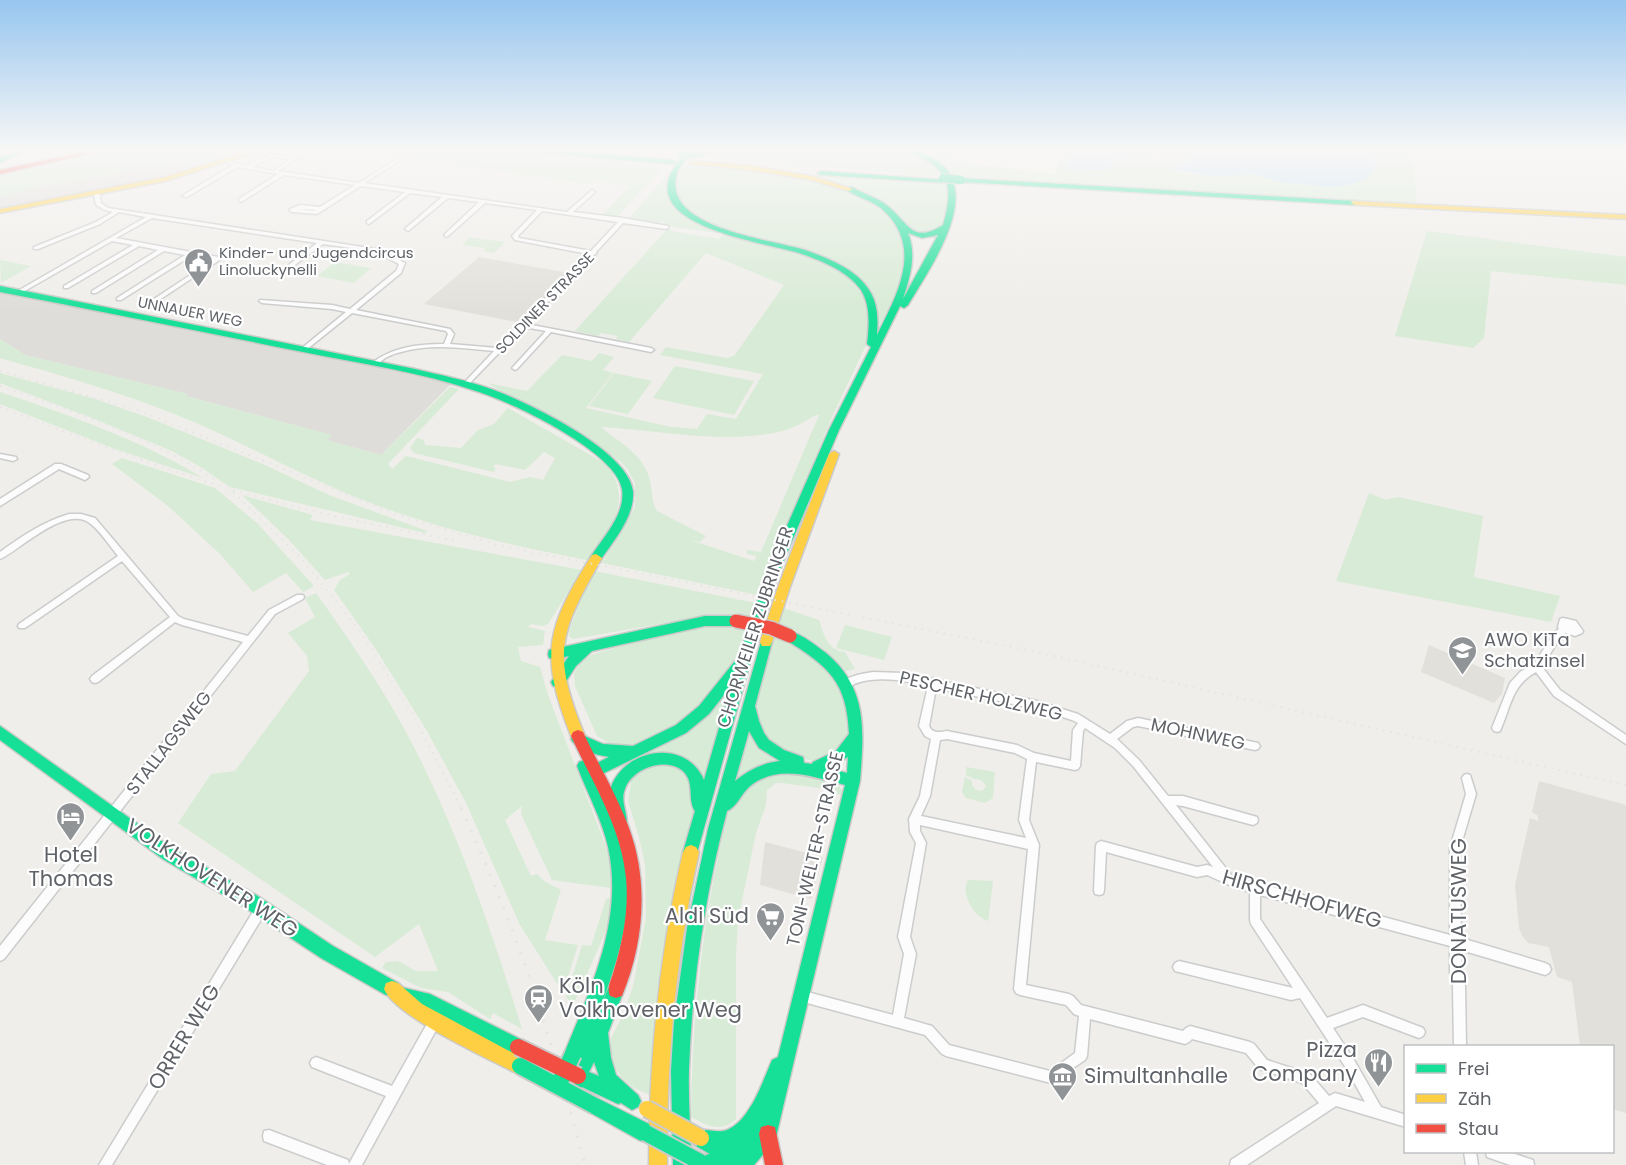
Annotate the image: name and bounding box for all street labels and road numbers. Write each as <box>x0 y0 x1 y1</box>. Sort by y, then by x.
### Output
street label: SOLDINER STRASSE <box>490 247 599 358</box>
street label: UNNAUER WEG <box>136 291 245 332</box>
street label: CHORWEILER ZUBRINGER <box>710 523 799 731</box>
street label: PESCHER HOLZWEG <box>897 665 1065 726</box>
street label: STALLAGSWEG <box>120 686 217 800</box>
street label: MOHNWEG <box>1149 711 1247 756</box>
street label: TONI-WELTER-STRASSE <box>780 749 849 949</box>
street label: VOLKHOVENER WEG <box>121 811 304 944</box>
street label: DONATUSWEG <box>1444 838 1473 984</box>
street label: HIRSCHHOFWEG <box>1219 862 1385 935</box>
street label: ORRER WEG <box>141 978 227 1095</box>

